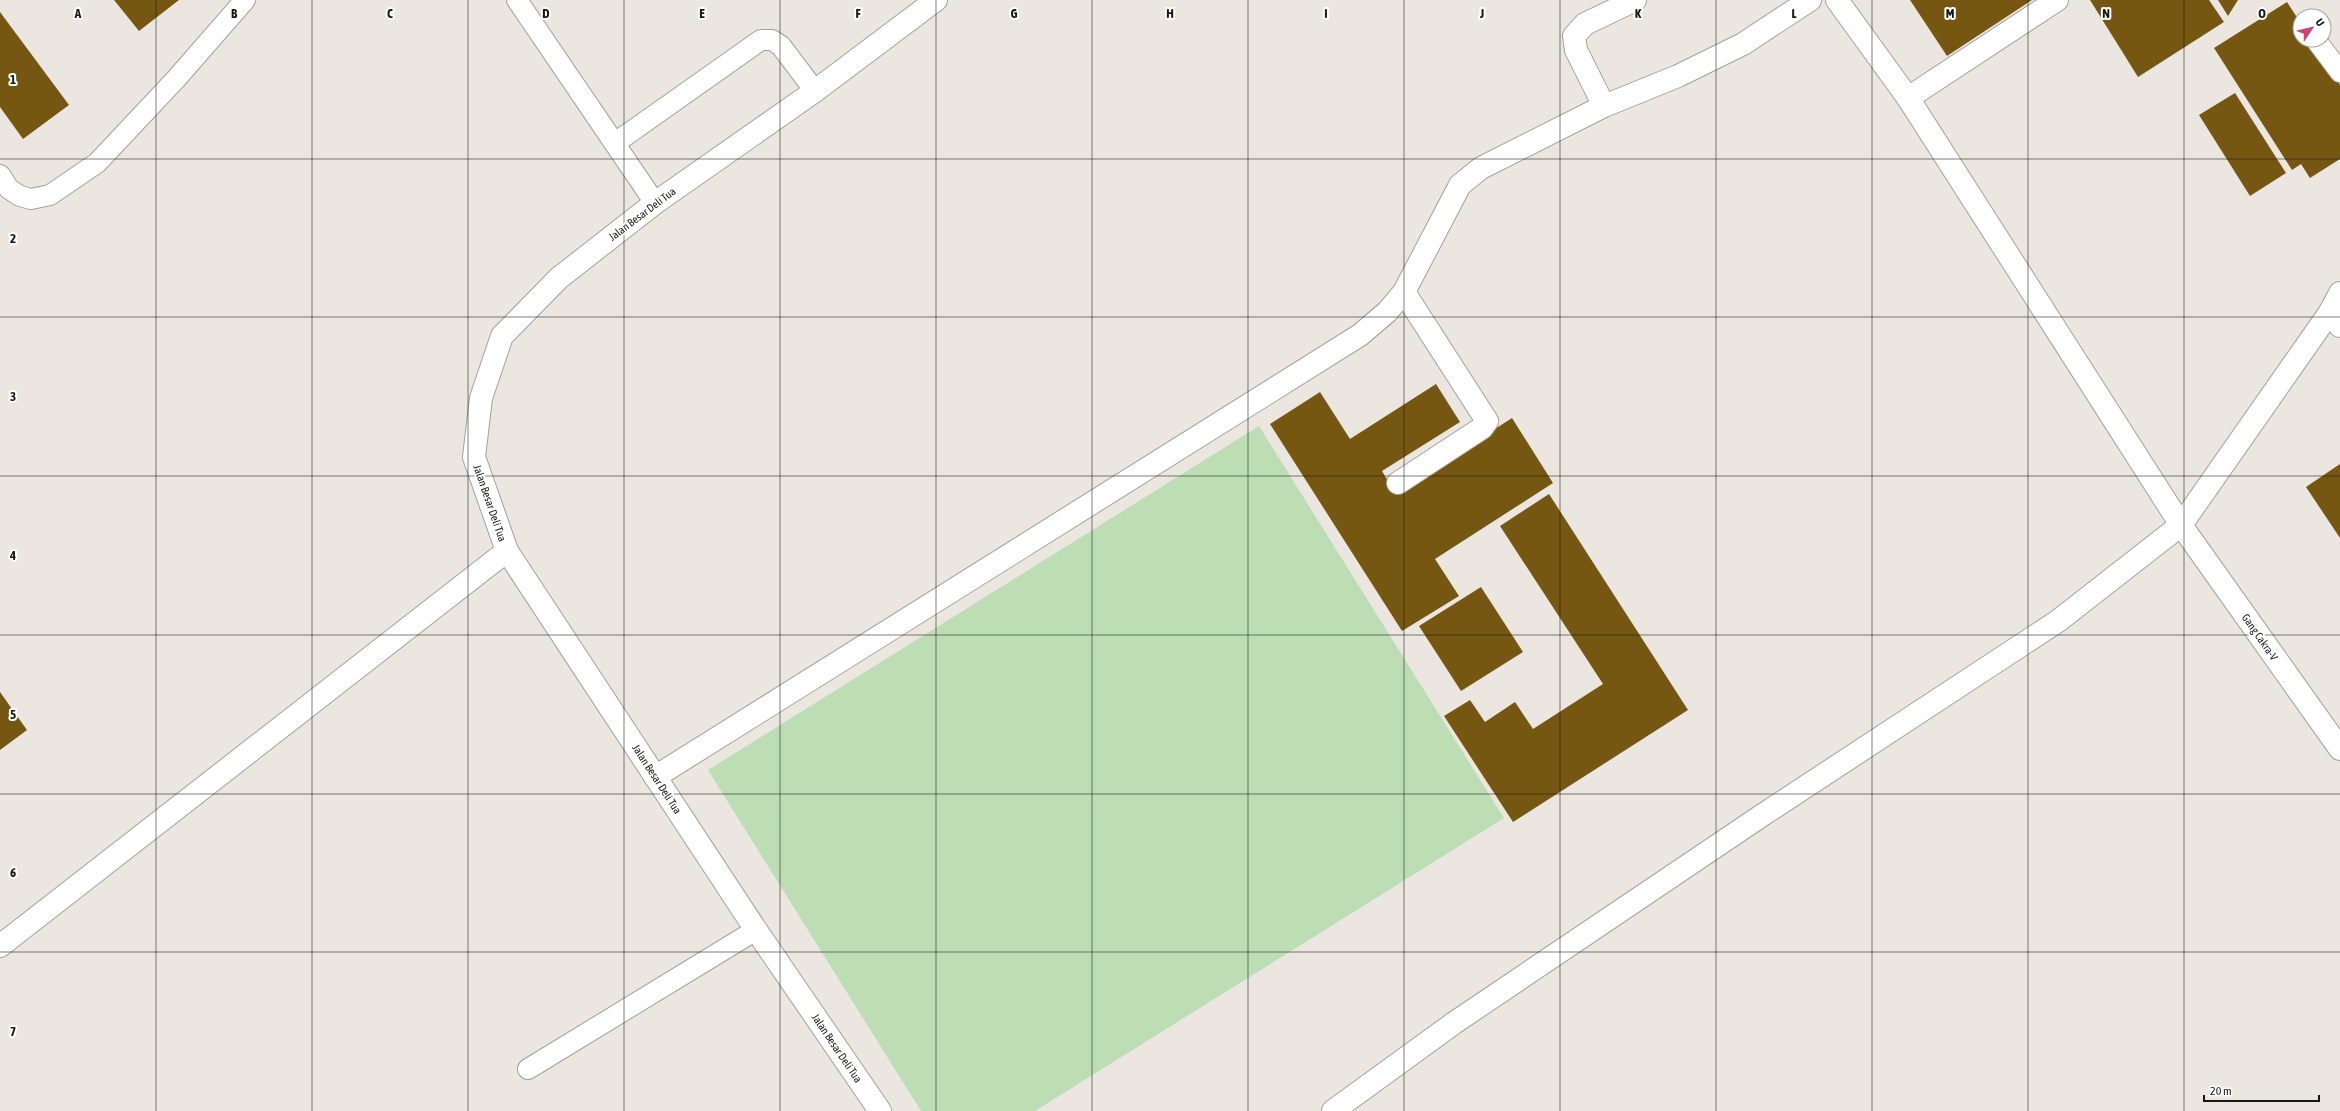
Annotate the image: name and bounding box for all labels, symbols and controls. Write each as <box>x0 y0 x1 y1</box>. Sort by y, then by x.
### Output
text: A <box>74 6 82 21</box>
text: B <box>231 6 238 21</box>
text: C <box>387 6 393 21</box>
text: D <box>542 6 550 21</box>
text: E <box>699 6 705 21</box>
text: F <box>855 6 861 21</box>
text: G <box>1011 6 1018 21</box>
text: H <box>1166 6 1174 21</box>
text: I <box>1324 6 1328 21</box>
text: J <box>1479 6 1484 21</box>
text: K <box>1635 6 1642 21</box>
text: L <box>1791 6 1797 21</box>
text: M <box>1946 6 1955 21</box>
text: N <box>2102 6 2110 21</box>
text: O <box>2258 6 2266 21</box>
north arrow <box>2292 8 2332 48</box>
text: U <box>2313 16 2327 28</box>
text: 1 <box>10 72 16 87</box>
street label: Jalan Besar Deli Tua <box>606 185 678 243</box>
text: 2 <box>10 231 16 246</box>
text: 3 <box>10 389 16 404</box>
street label: Jalan Besar Deli Tua <box>471 463 509 543</box>
text: 4 <box>9 548 16 563</box>
street label: Gang Cakra-V <box>2240 612 2281 663</box>
text: 5 <box>10 707 16 722</box>
street label: Jalan Besar Deli Tua <box>630 742 684 816</box>
text: 6 <box>10 865 16 880</box>
street label: Jalan Besar Deli Tua <box>810 1011 864 1085</box>
text: 7 <box>10 1024 16 1039</box>
scale bar <box>2204 1077 2319 1103</box>
text: 20 m <box>2210 1084 2232 1098</box>

